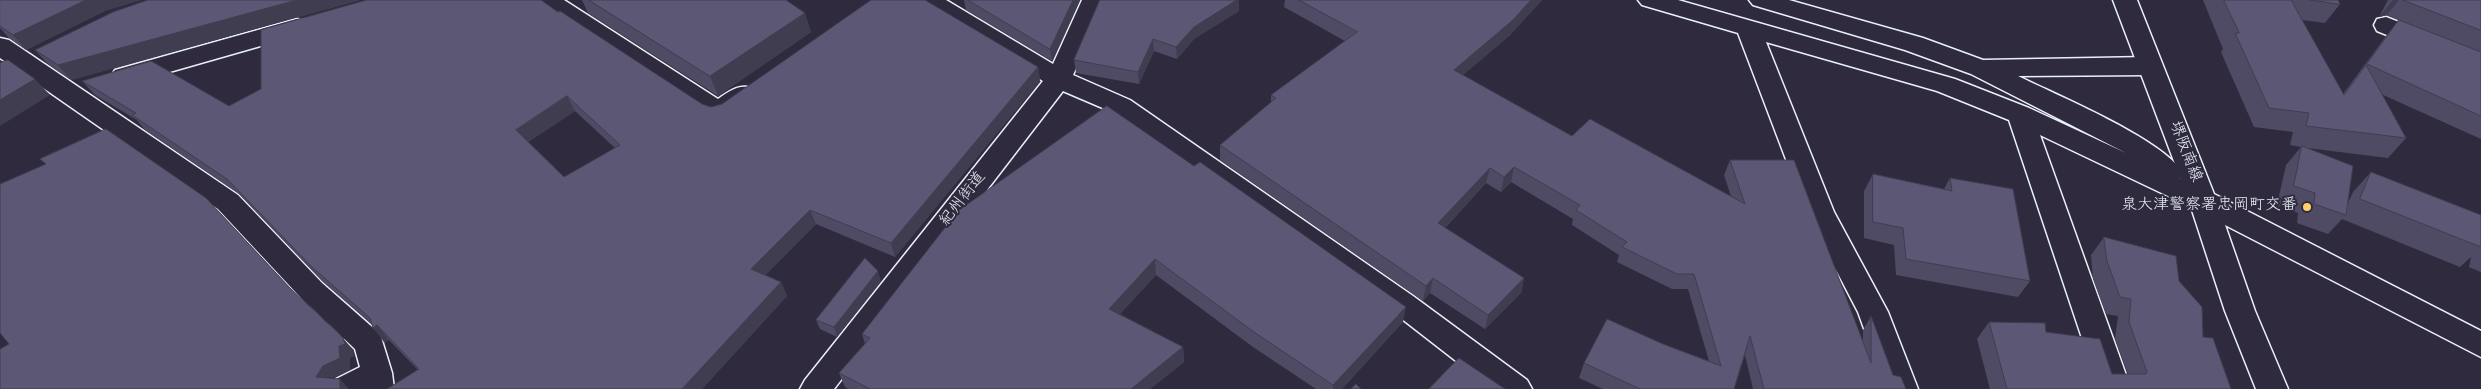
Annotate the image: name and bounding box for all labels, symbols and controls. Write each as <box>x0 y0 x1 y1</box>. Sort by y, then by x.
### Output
street label: 堺阪南線 <box>2164 119 2204 185</box>
street label: 紀州街道 <box>937 169 991 231</box>
place label: 泉大津警察署忠岡町交番 <box>2121 197 2297 217</box>
marker: 泉大津警察署忠岡町交番 <box>2301 201 2313 213</box>

